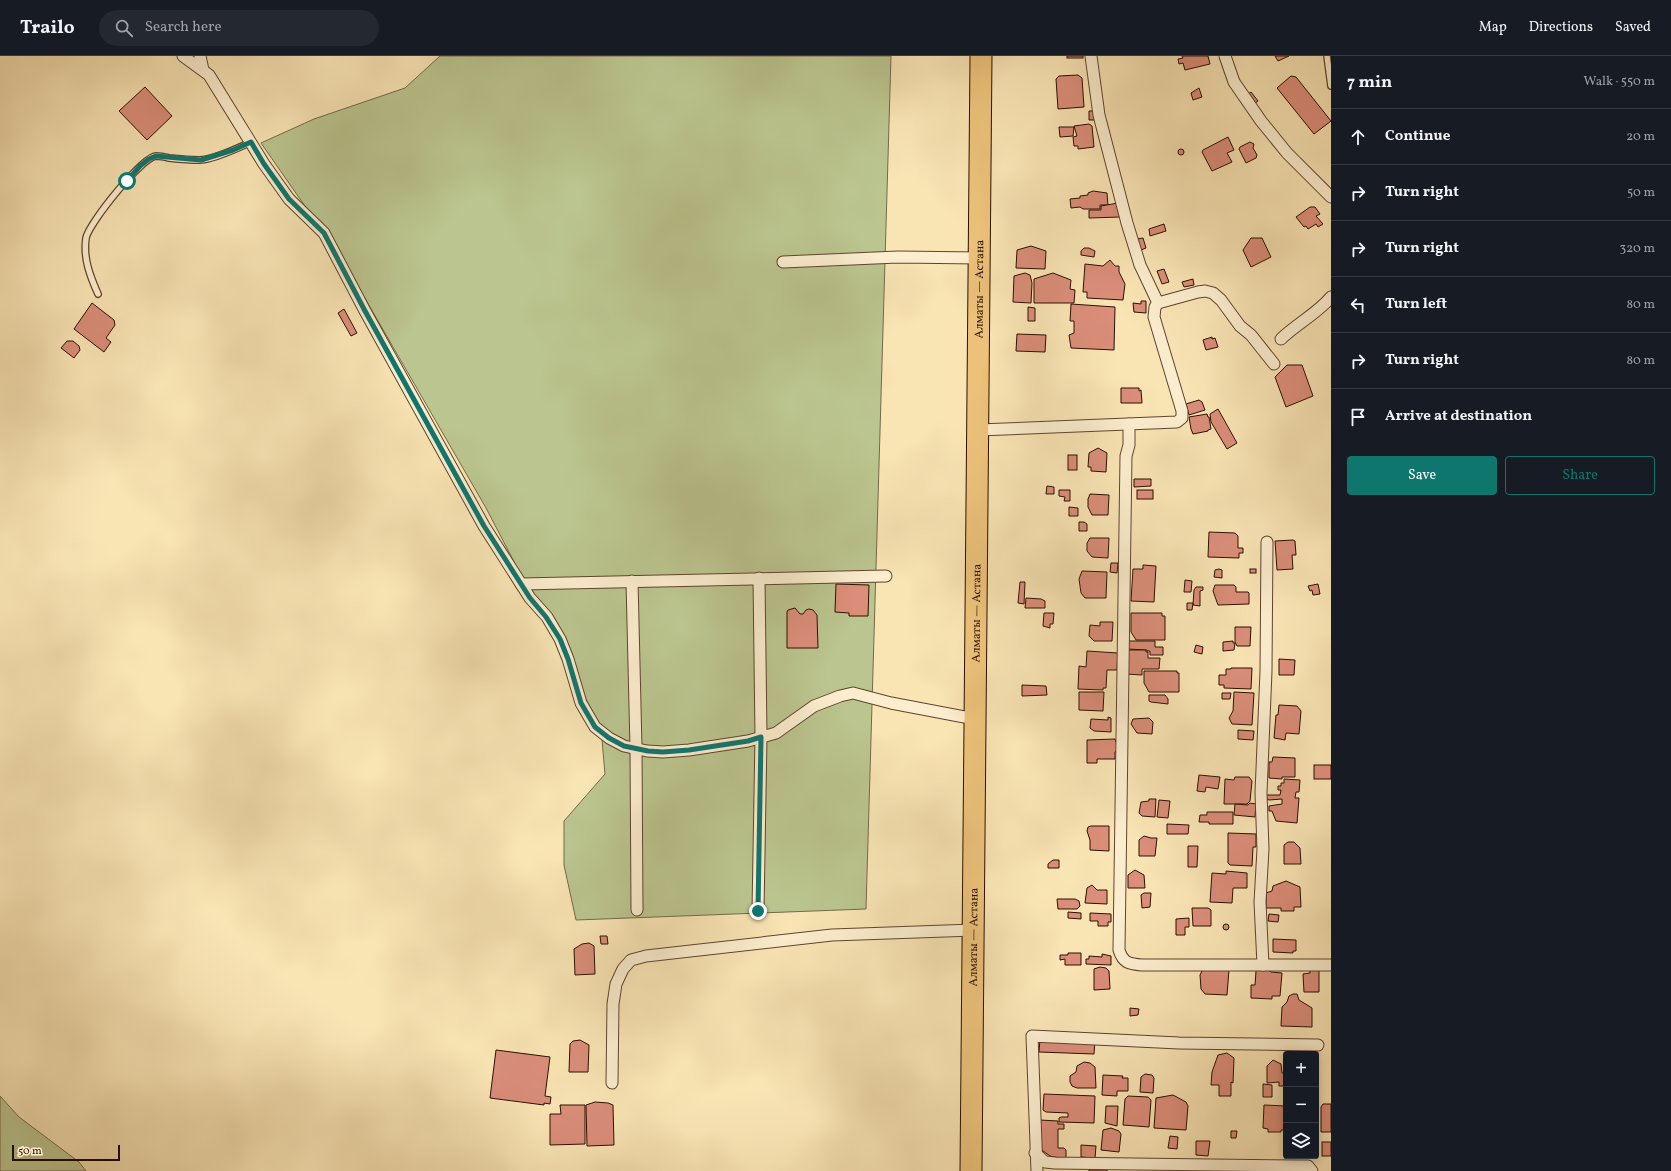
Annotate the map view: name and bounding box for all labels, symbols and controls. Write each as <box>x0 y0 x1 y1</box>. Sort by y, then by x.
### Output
search box <box>99 10 379 46</box>
text: Trailo <box>20 15 75 41</box>
icon: search <box>113 17 135 39</box>
text: Search here <box>145 17 222 38</box>
text: Map <box>1479 18 1507 37</box>
text: Directions <box>1529 18 1593 37</box>
text: Saved <box>1615 18 1651 37</box>
text: 7 min <box>1347 71 1392 94</box>
text: Walk · 550 m <box>1584 73 1655 91</box>
icon: ahead <box>1347 126 1369 148</box>
text: Continue <box>1385 126 1450 147</box>
text: 20 m <box>1626 128 1655 146</box>
route start <box>118 172 136 190</box>
icon: right <box>1347 182 1369 204</box>
text: Turn right <box>1385 182 1459 203</box>
text: 50 m <box>1627 184 1655 202</box>
icon: right <box>1347 238 1369 260</box>
text: Turn right <box>1385 238 1459 259</box>
street label: Алматы — Астана <box>971 240 988 339</box>
text: 320 m <box>1620 240 1655 258</box>
icon: left <box>1347 294 1369 316</box>
text: Turn left <box>1385 294 1447 315</box>
text: 80 m <box>1626 296 1655 314</box>
icon: right <box>1347 350 1369 372</box>
text: Turn right <box>1385 350 1459 371</box>
text: 80 m <box>1626 352 1655 370</box>
icon: arrive <box>1347 406 1369 428</box>
text: Arrive at destination <box>1385 406 1532 427</box>
button: Save <box>1347 456 1497 495</box>
button: Share <box>1505 456 1655 495</box>
street label: Алматы — Астана <box>969 564 985 662</box>
street label: Алматы — Астана <box>966 888 983 986</box>
route end <box>749 902 767 920</box>
map controls <box>1283 1051 1319 1159</box>
button: + <box>1283 1051 1319 1087</box>
button: − <box>1283 1087 1319 1123</box>
button: layers <box>1283 1123 1319 1159</box>
scale bar <box>12 1143 120 1162</box>
text: 50 m <box>18 1144 42 1159</box>

